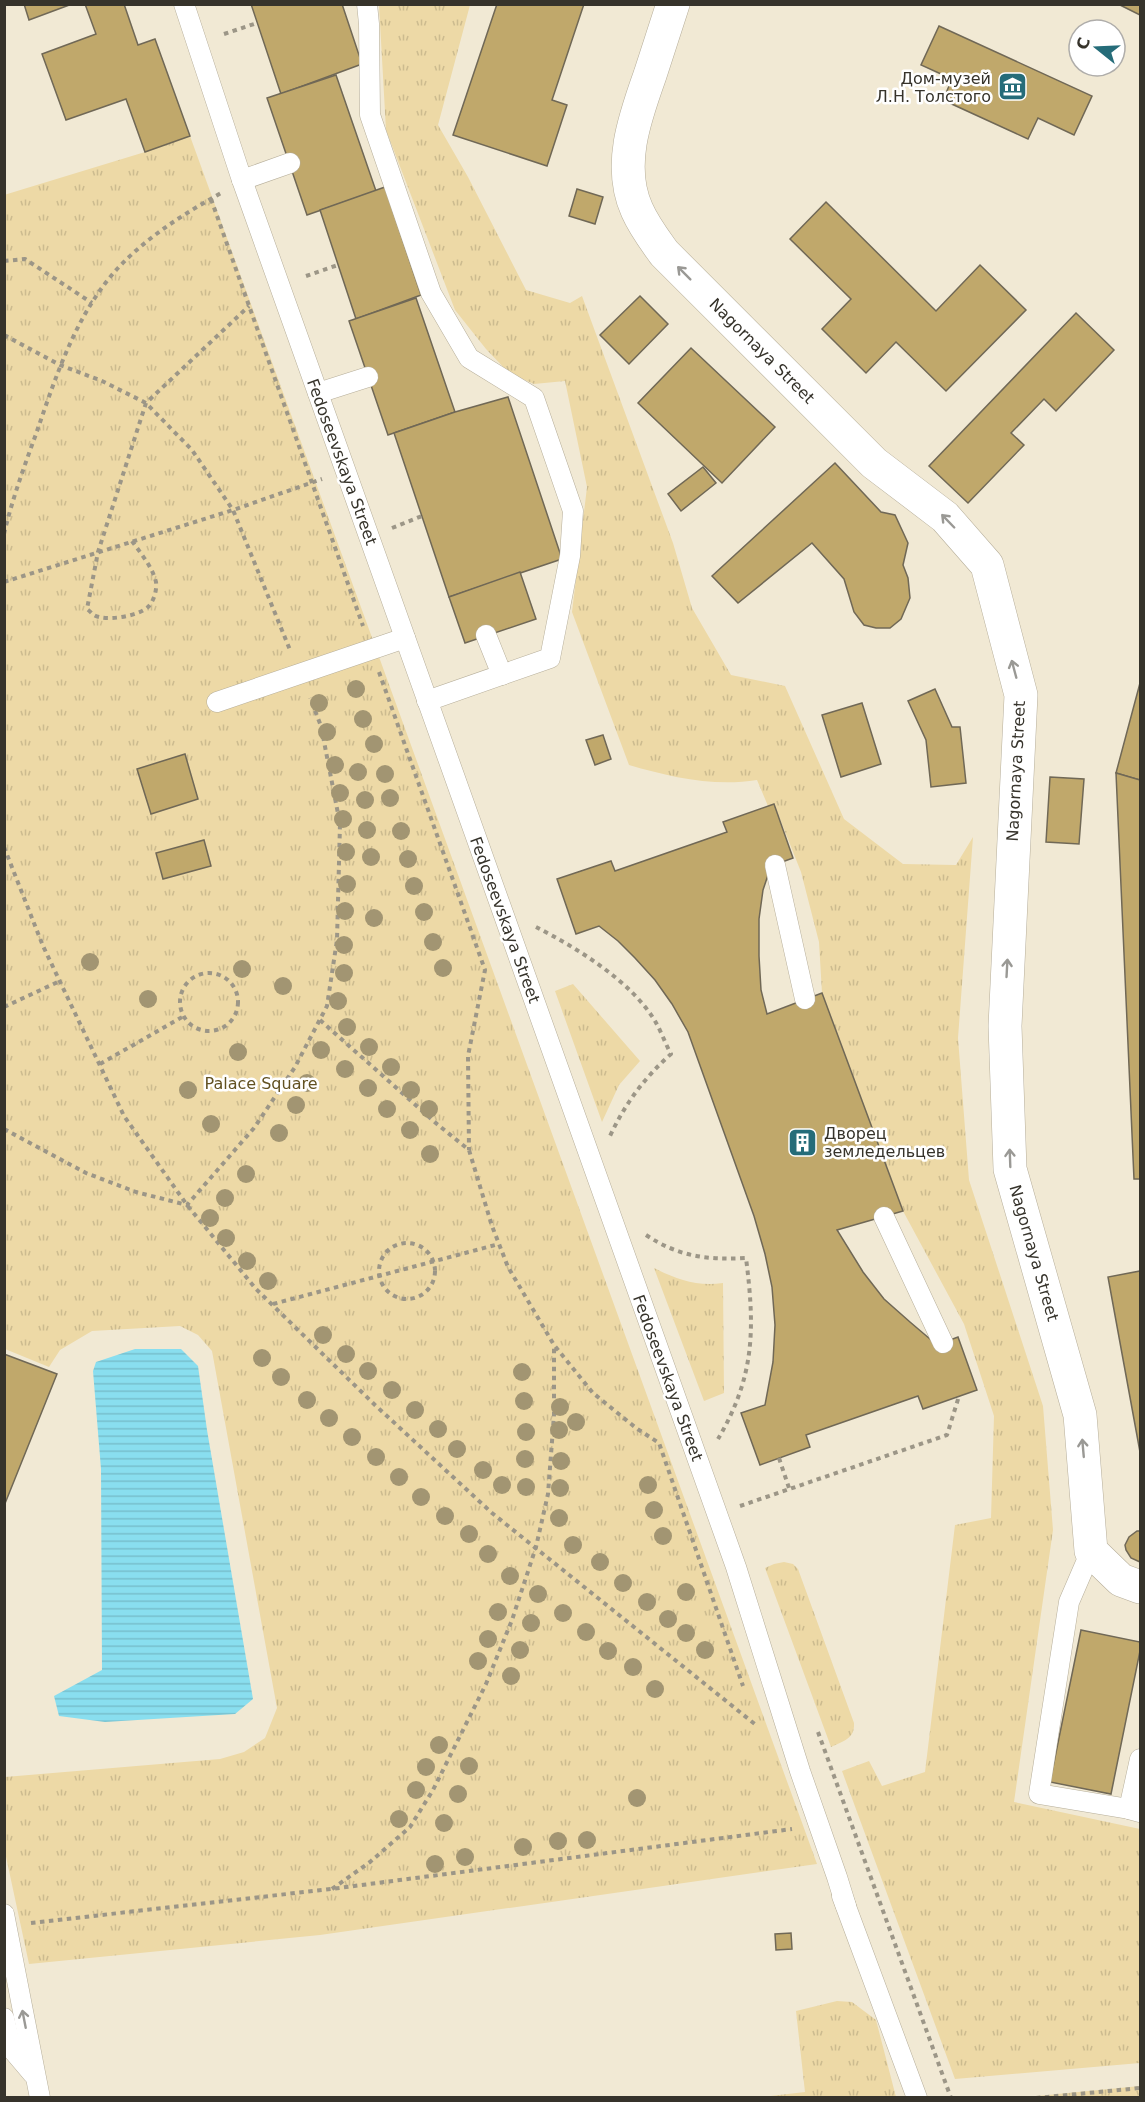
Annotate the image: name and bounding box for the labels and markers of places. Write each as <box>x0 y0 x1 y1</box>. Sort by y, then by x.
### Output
place label: Дом-музей Л.Н. Толстого <box>876 69 991 106</box>
museum icon: Дом-музей Л.Н. Толстого <box>996 71 1028 103</box>
place label: Дворец земледельцев <box>824 1124 945 1161</box>
building icon: Дворец земледельцев <box>787 1126 819 1158</box>

